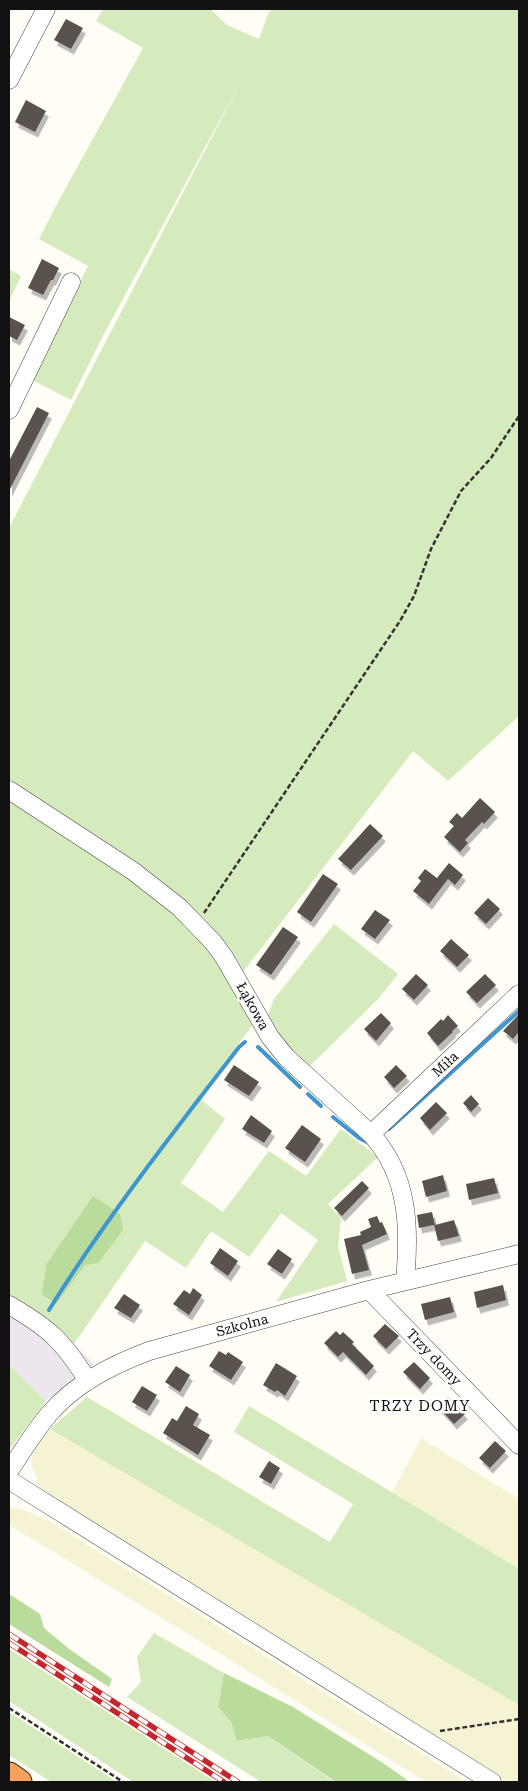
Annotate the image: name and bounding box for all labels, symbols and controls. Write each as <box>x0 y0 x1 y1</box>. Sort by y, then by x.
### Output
street label: Łąkowa <box>233 979 273 1033</box>
street label: Miła <box>429 1048 462 1080</box>
street label: Szkolna <box>214 1310 270 1340</box>
street label: Trzy domy <box>403 1326 465 1389</box>
district label: TRZY DOMY <box>370 1397 470 1415</box>

